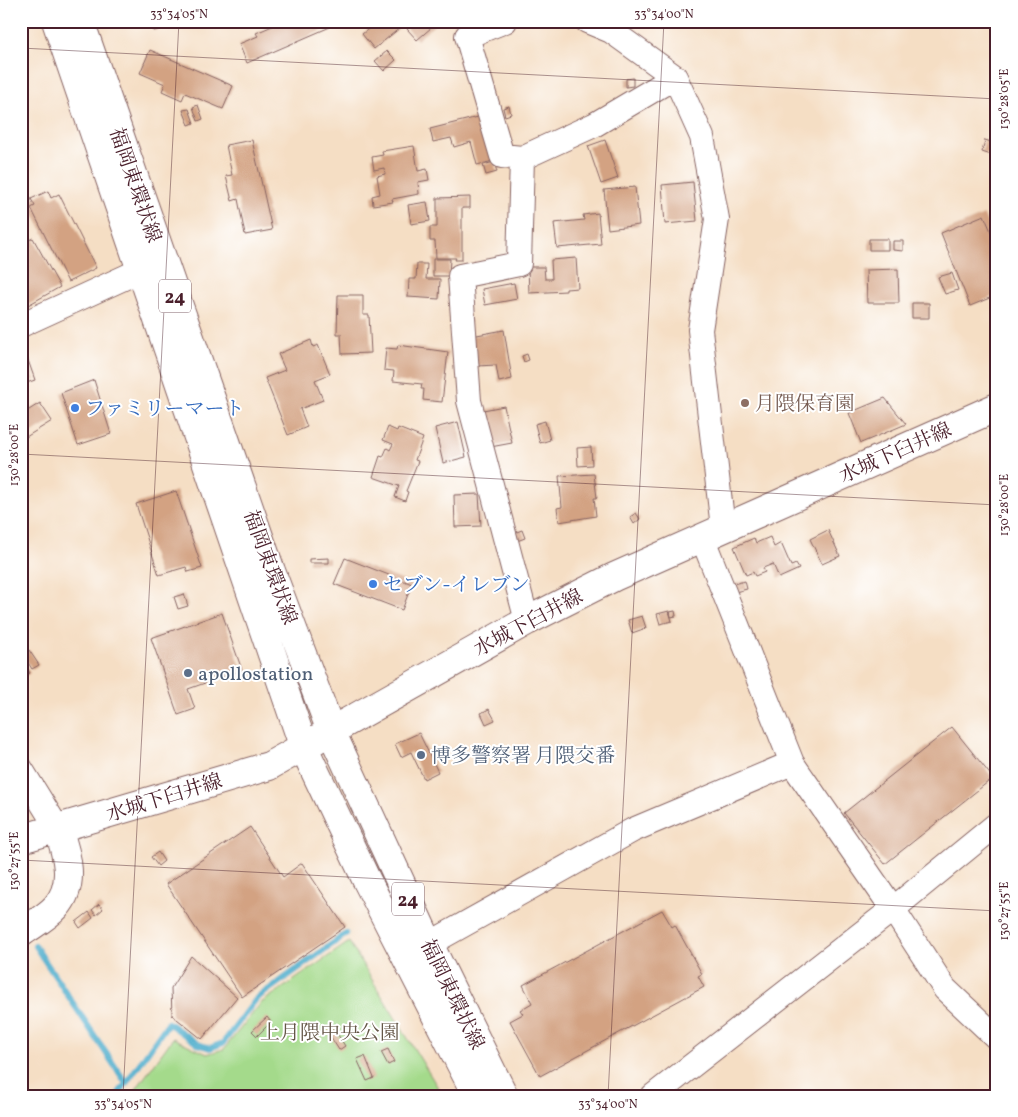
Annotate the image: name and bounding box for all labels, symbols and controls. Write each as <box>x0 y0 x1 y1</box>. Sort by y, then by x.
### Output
text: 33°34'05"N <box>150 7 208 23</box>
text: 33°34'00"N <box>634 7 694 23</box>
text: 130°28'05"E <box>997 69 1013 129</box>
street label: 福岡東環状線 <box>101 124 167 247</box>
road number: 24 <box>159 280 191 312</box>
place label: 月隈保育園 <box>755 391 855 419</box>
place label: ファミリーマート <box>85 396 245 424</box>
marker: 月隈保育園 <box>739 397 751 409</box>
marker: ファミリーマート <box>69 402 81 414</box>
street label: 水城下臼井線 <box>835 417 956 491</box>
text: 130°28'00"E <box>7 424 23 486</box>
text: 130°28'00"E <box>997 474 1013 536</box>
street label: 福岡東環状線 <box>235 507 303 629</box>
place label: セブン-イレブン <box>383 572 530 600</box>
marker: セブン-イレブン <box>367 578 379 590</box>
street label: 水城下臼井線 <box>469 583 588 664</box>
place label: apollostation <box>198 661 313 689</box>
marker: apollostation <box>182 667 194 679</box>
place label: 博多警察署 月隈交番 <box>431 743 615 771</box>
marker: 博多警察署 月隈交番 <box>415 749 427 761</box>
street label: 水城下臼井線 <box>103 768 226 830</box>
text: 130°27'55"E <box>7 831 23 891</box>
text: 130°27'55"E <box>997 881 1013 941</box>
road number: 24 <box>392 882 424 916</box>
street label: 福岡東環状線 <box>412 935 490 1055</box>
park label: 上月隈中央公園 <box>260 1020 400 1048</box>
text: 33°34'05"N <box>94 1097 152 1113</box>
text: 33°34'00"N <box>578 1097 638 1113</box>

